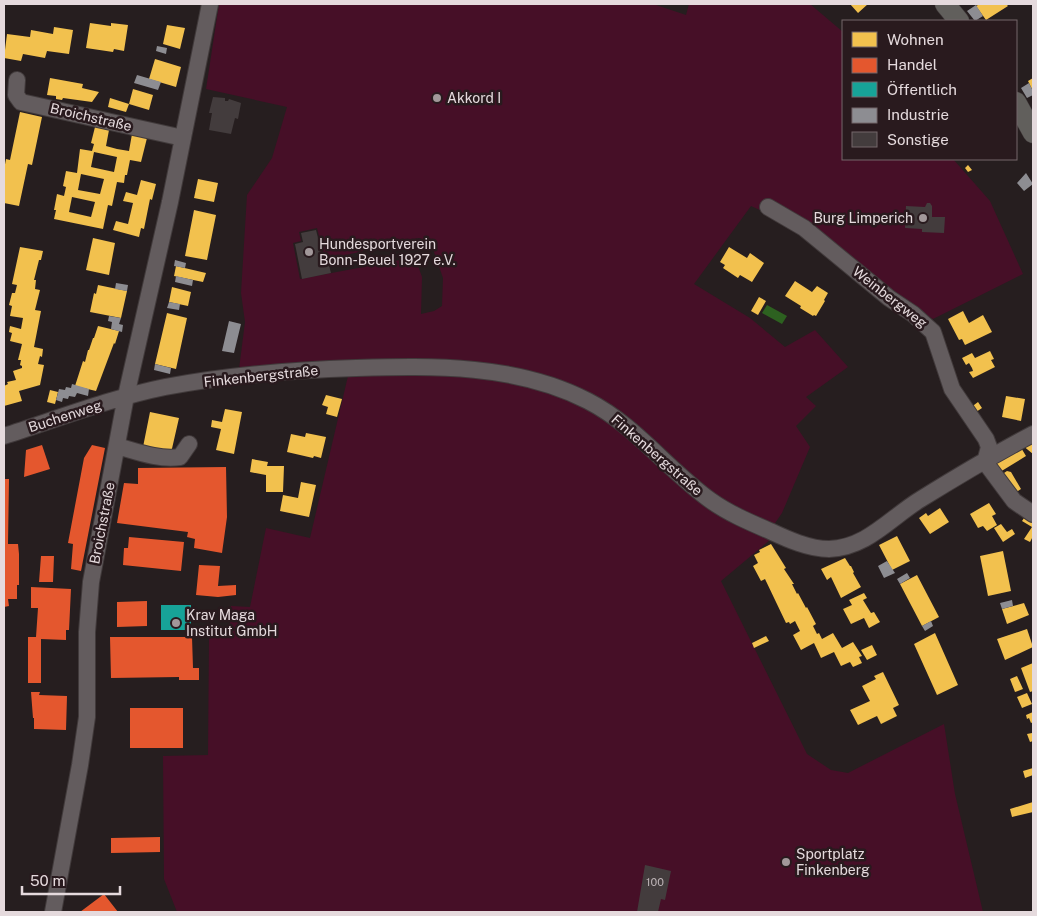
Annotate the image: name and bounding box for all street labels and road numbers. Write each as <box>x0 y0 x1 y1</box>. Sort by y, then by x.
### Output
street label: Broichstraße <box>49 100 133 134</box>
street label: Weinbergweg <box>850 263 931 331</box>
street label: Finkenbergstraße <box>203 362 319 390</box>
street label: Buchenweg <box>26 397 104 435</box>
street label: Finkenbergstraße <box>608 411 706 499</box>
street label: Broichstraße <box>86 481 118 565</box>

